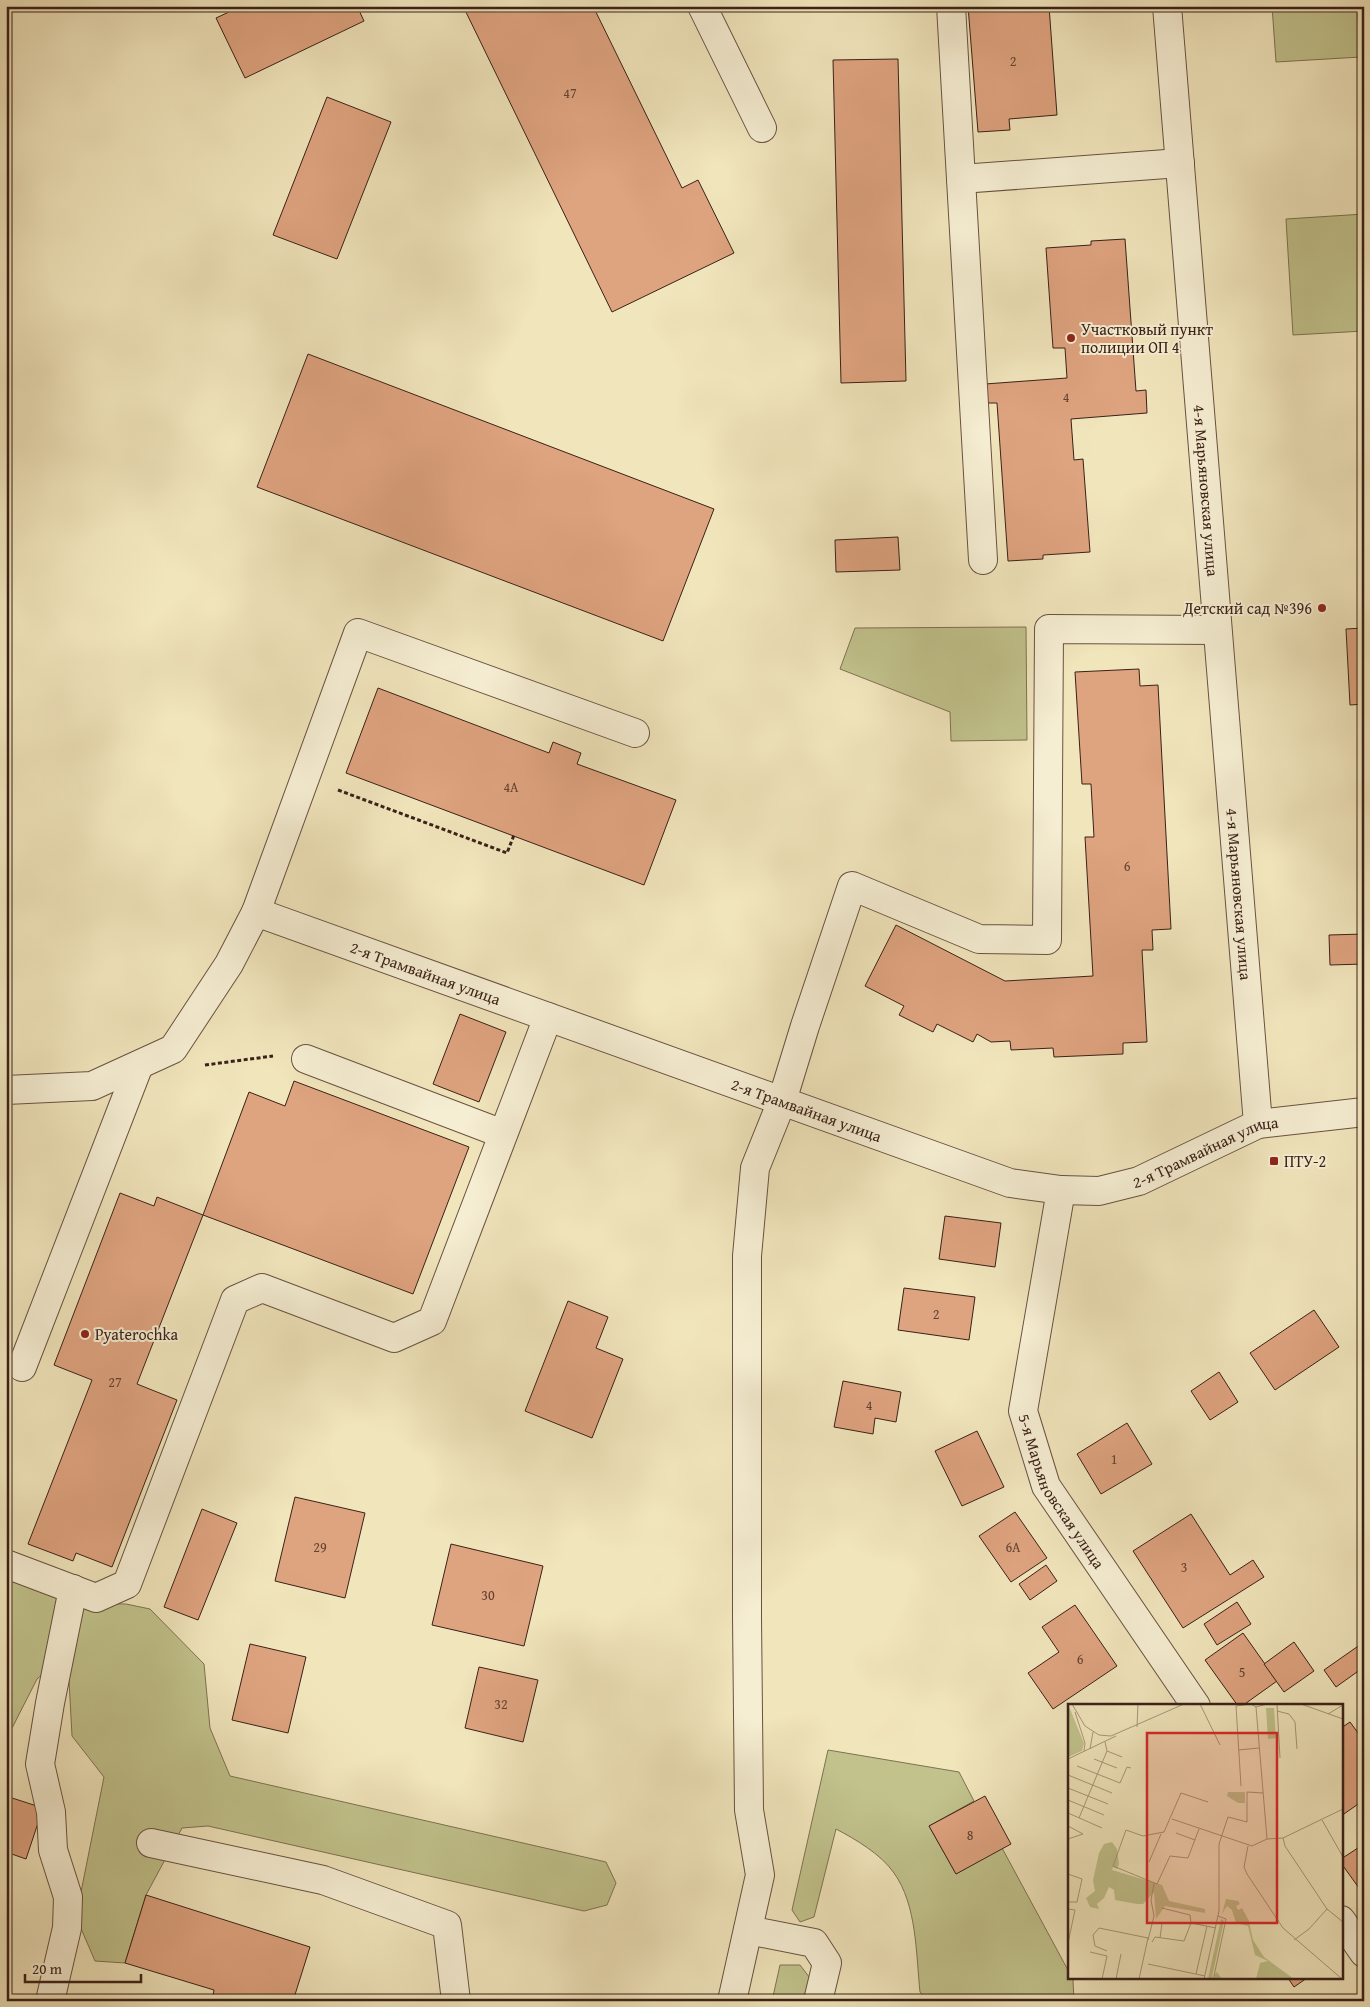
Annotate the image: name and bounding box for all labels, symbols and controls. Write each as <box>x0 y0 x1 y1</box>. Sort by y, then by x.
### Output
house number: 2 <box>1010 51 1016 71</box>
house number: 47 <box>563 83 577 103</box>
place label: Участковый пункт полиции ОП 4 <box>1081 317 1213 359</box>
marker: Участковый пункт полиции ОП 4 <box>1065 332 1077 344</box>
house number: 4 <box>1063 387 1070 407</box>
street label: 4-я Марьяновская улица <box>1187 403 1225 578</box>
place label: Детский сад №396 <box>1182 596 1312 620</box>
marker: Детский сад №396 <box>1316 602 1328 614</box>
house number: 4А <box>503 777 519 797</box>
street label: 4-я Марьяновская улица <box>1220 807 1258 981</box>
house number: 6 <box>1124 856 1131 876</box>
street label: 2-я Трамвайная улица <box>347 935 504 1011</box>
street label: 2-я Трамвайная улица <box>728 1072 885 1148</box>
street label: 2-я Трамвайная улица <box>1130 1110 1280 1194</box>
place label: ПТУ-2 <box>1284 1149 1326 1173</box>
marker: ПТУ-2 <box>1268 1155 1280 1167</box>
house number: 2 <box>933 1304 939 1324</box>
place label: Pyaterochka <box>95 1322 179 1346</box>
marker: Pyaterochka <box>79 1328 91 1340</box>
house number: 27 <box>108 1372 122 1392</box>
house number: 4 <box>866 1395 873 1415</box>
street label: 5-я Марьяновская улица <box>1013 1411 1111 1574</box>
house number: 1 <box>1111 1449 1117 1469</box>
house number: 29 <box>313 1537 327 1557</box>
house number: 6А <box>1005 1537 1021 1557</box>
house number: 3 <box>1181 1557 1187 1577</box>
house number: 30 <box>481 1585 495 1605</box>
house number: 6 <box>1077 1649 1084 1669</box>
house number: 5 <box>1239 1662 1245 1682</box>
house number: 32 <box>494 1694 508 1714</box>
inset map <box>1068 1704 1342 1980</box>
house number: 8 <box>967 1825 974 1845</box>
scale bar <box>25 1952 141 1984</box>
text: 20 m <box>32 1958 63 1979</box>

